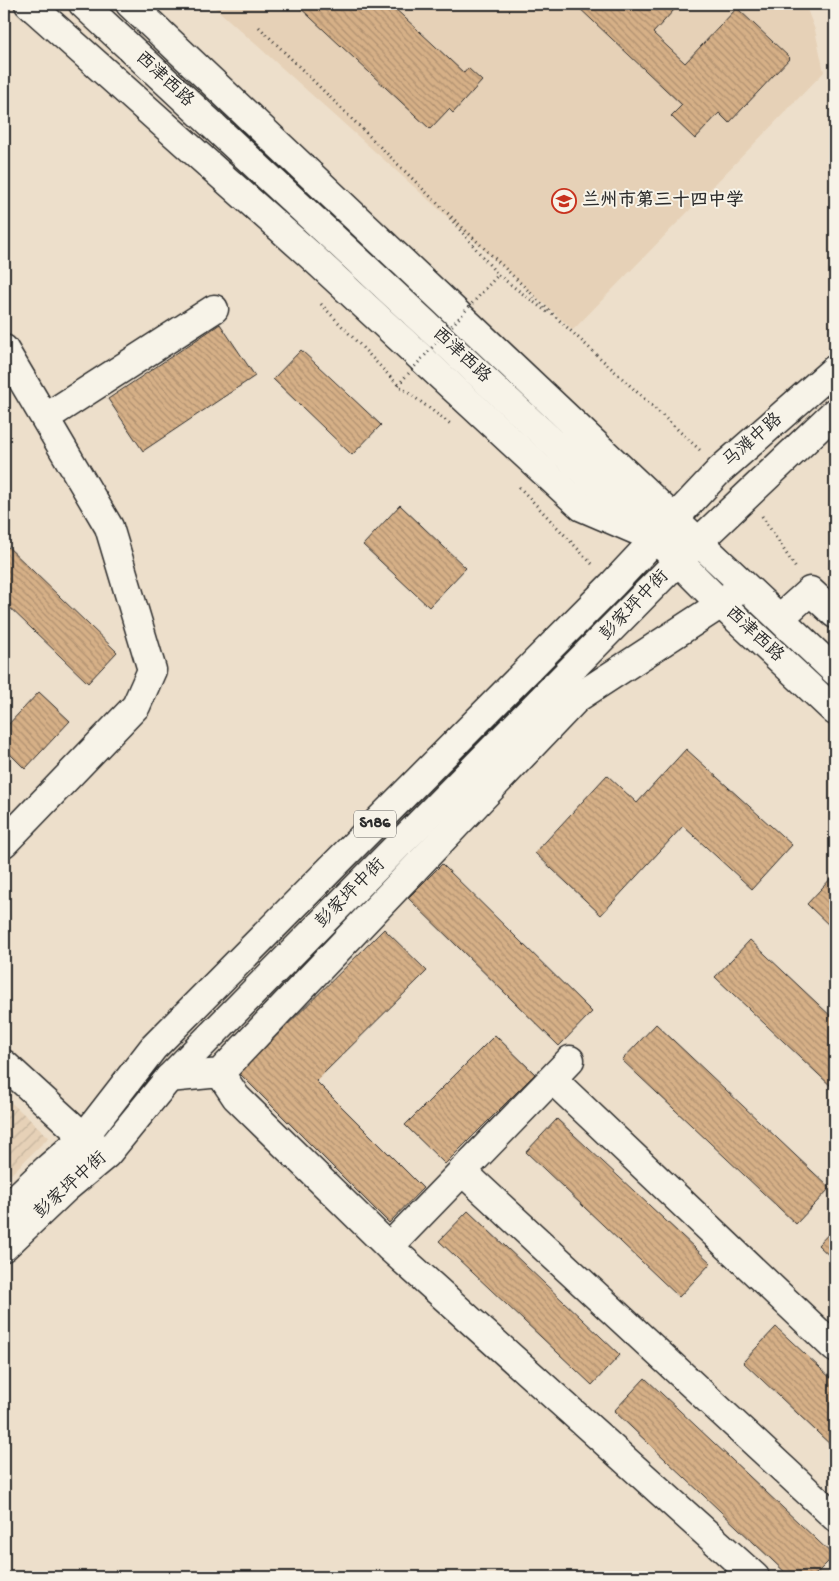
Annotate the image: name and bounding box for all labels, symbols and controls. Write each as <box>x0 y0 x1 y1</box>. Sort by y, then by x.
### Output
street label: 西津西路 <box>131 47 198 112</box>
school or university icon: 兰州市第三十四中学 <box>551 188 577 214</box>
place label: 兰州市第三十四中学 <box>582 189 744 212</box>
street label: 西津西路 <box>428 323 495 388</box>
street label: 马滩中路 <box>718 409 787 473</box>
street label: 彭家坪中街 <box>595 566 674 646</box>
street label: 西津西路 <box>721 602 788 667</box>
road number: S186 <box>354 811 396 838</box>
street label: 彭家坪中街 <box>311 854 390 933</box>
street label: 彭家坪中街 <box>30 1147 111 1224</box>

